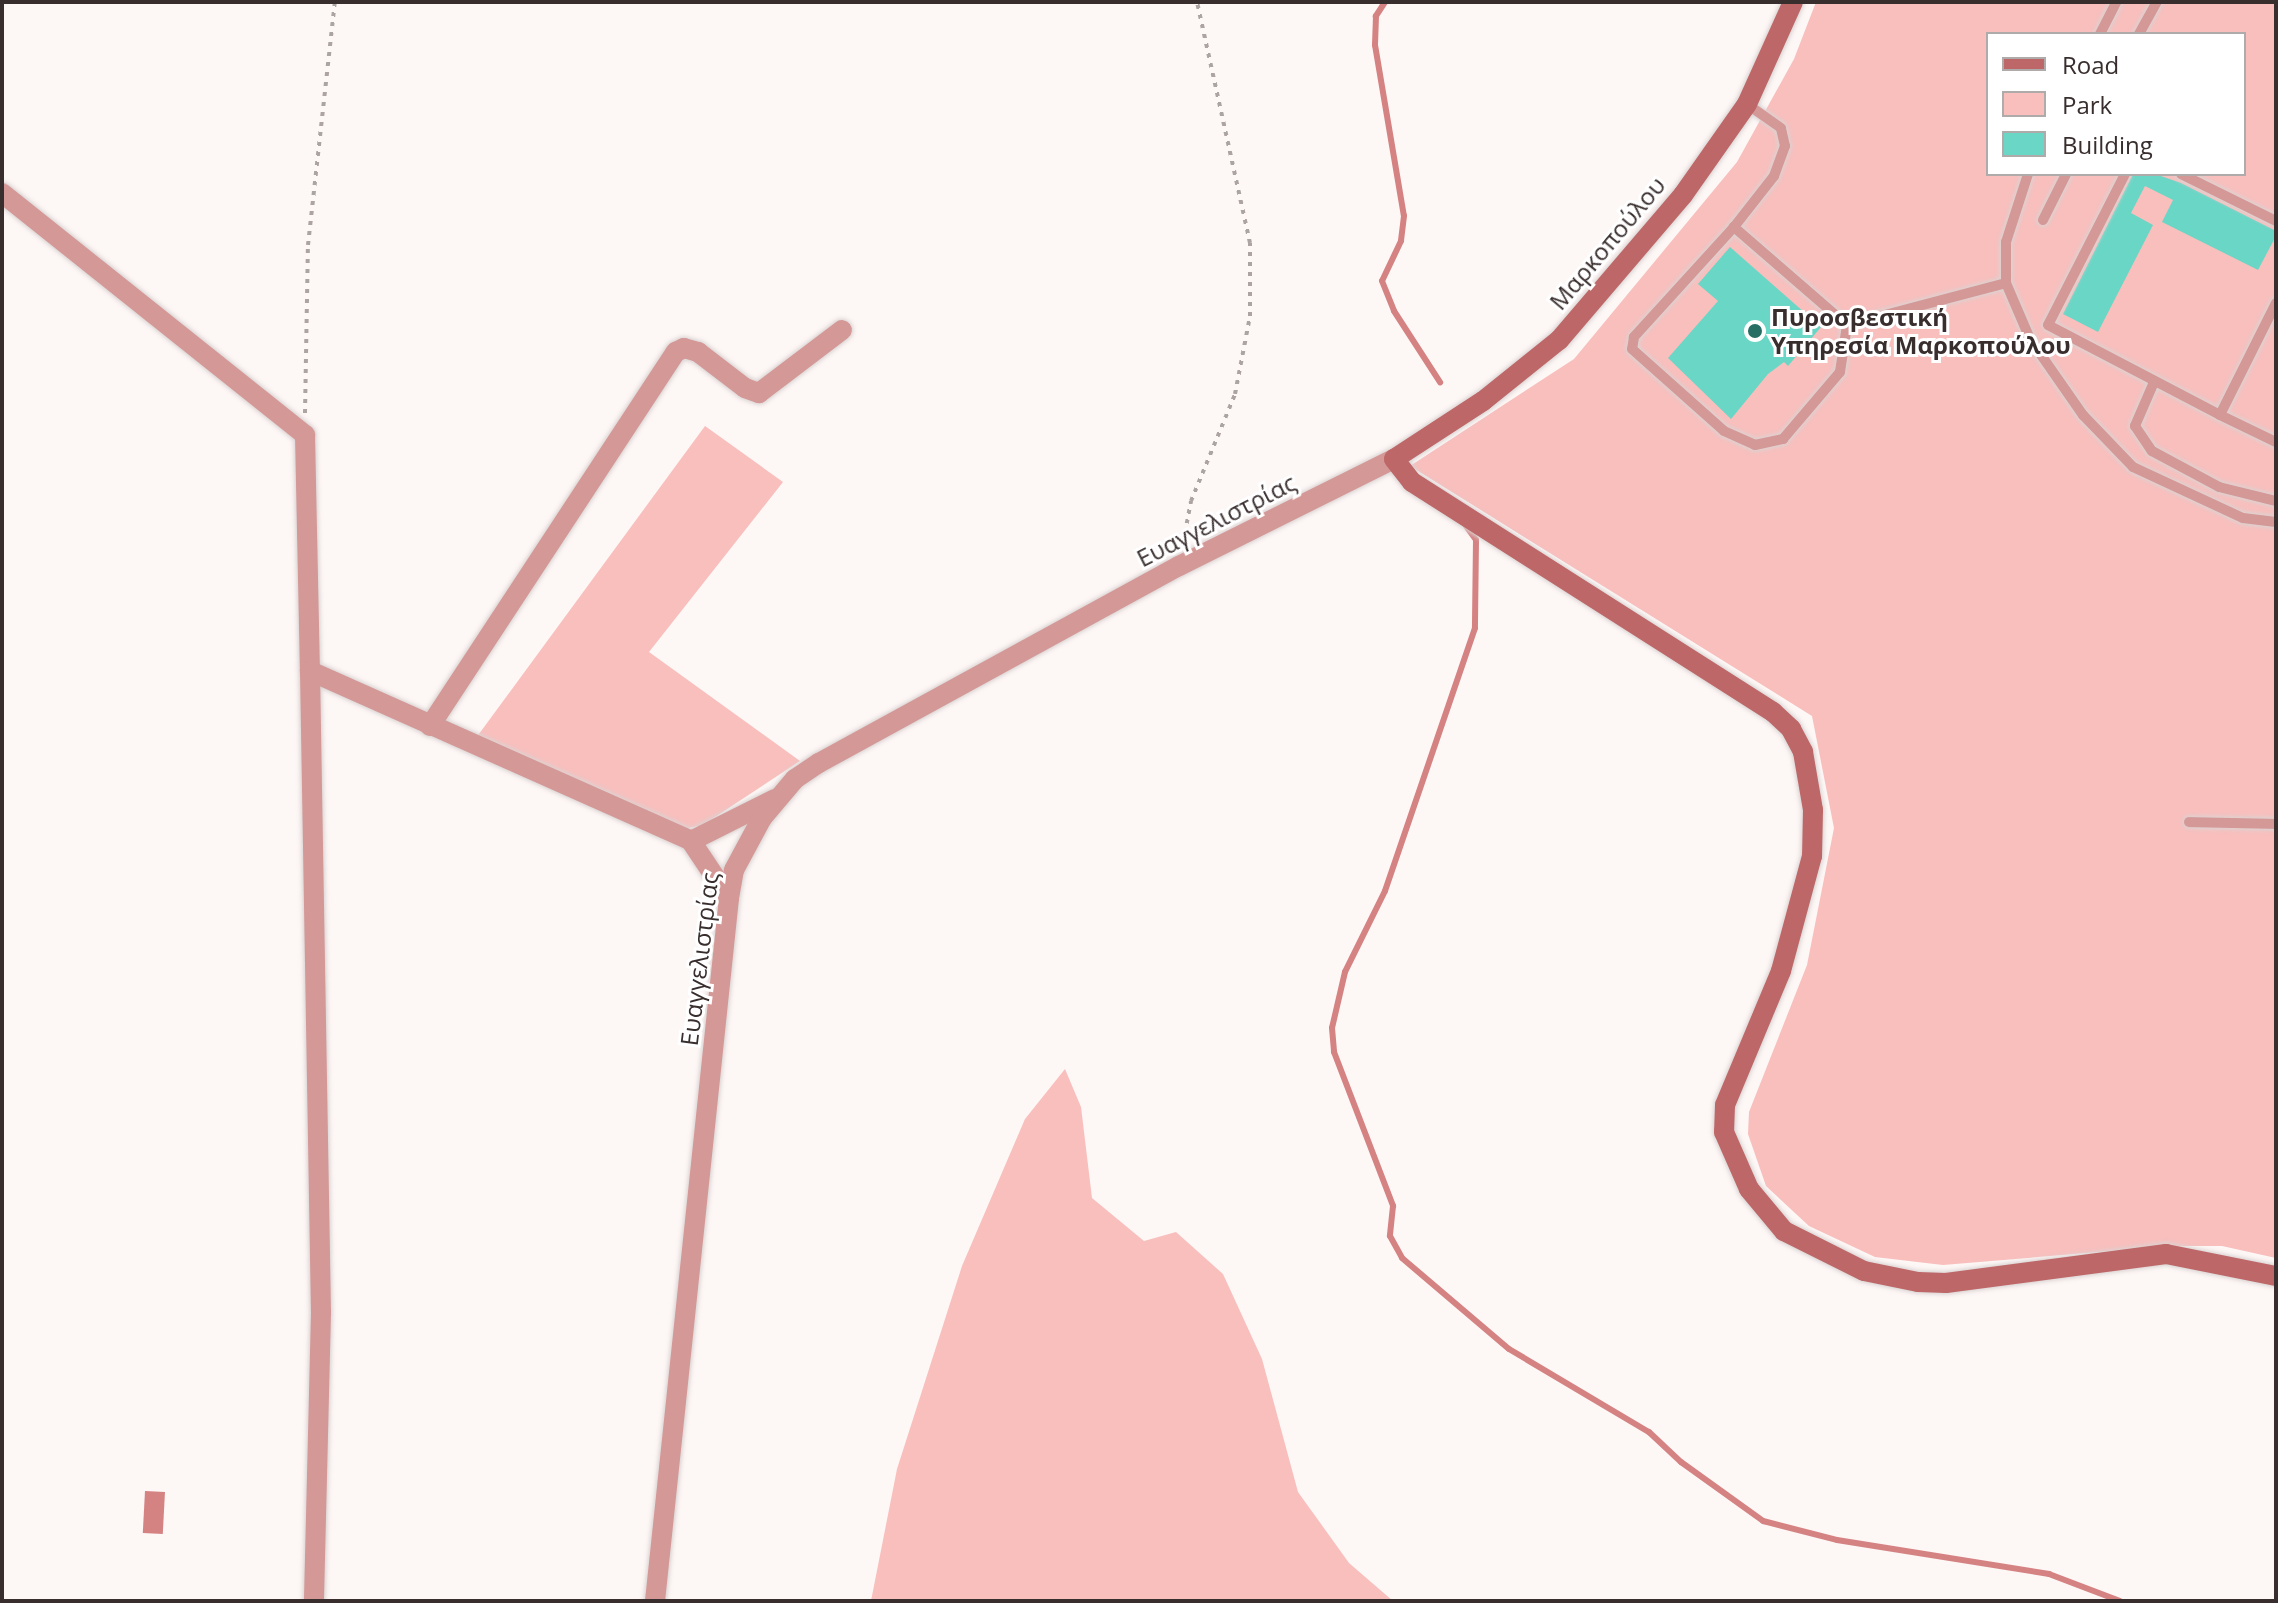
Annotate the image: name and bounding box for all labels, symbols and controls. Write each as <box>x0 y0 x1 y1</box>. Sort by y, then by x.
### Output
legend <box>1986 32 2246 176</box>
text: Road <box>2062 48 2119 81</box>
text: Park <box>2062 88 2112 121</box>
text: Building <box>2062 128 2153 161</box>
street label: Μαρκοπούλου <box>1543 171 1671 315</box>
place label: Πυροσβεστική Υπηρεσία Μαρκοπούλου <box>1771 303 2071 359</box>
marker: Πυροσβεστική Υπηρεσία Μαρκοπούλου <box>1746 322 1764 340</box>
street label: Ευαγγελιστρίας <box>1132 468 1300 572</box>
street label: Ευαγγελιστρίας <box>674 871 724 1047</box>

